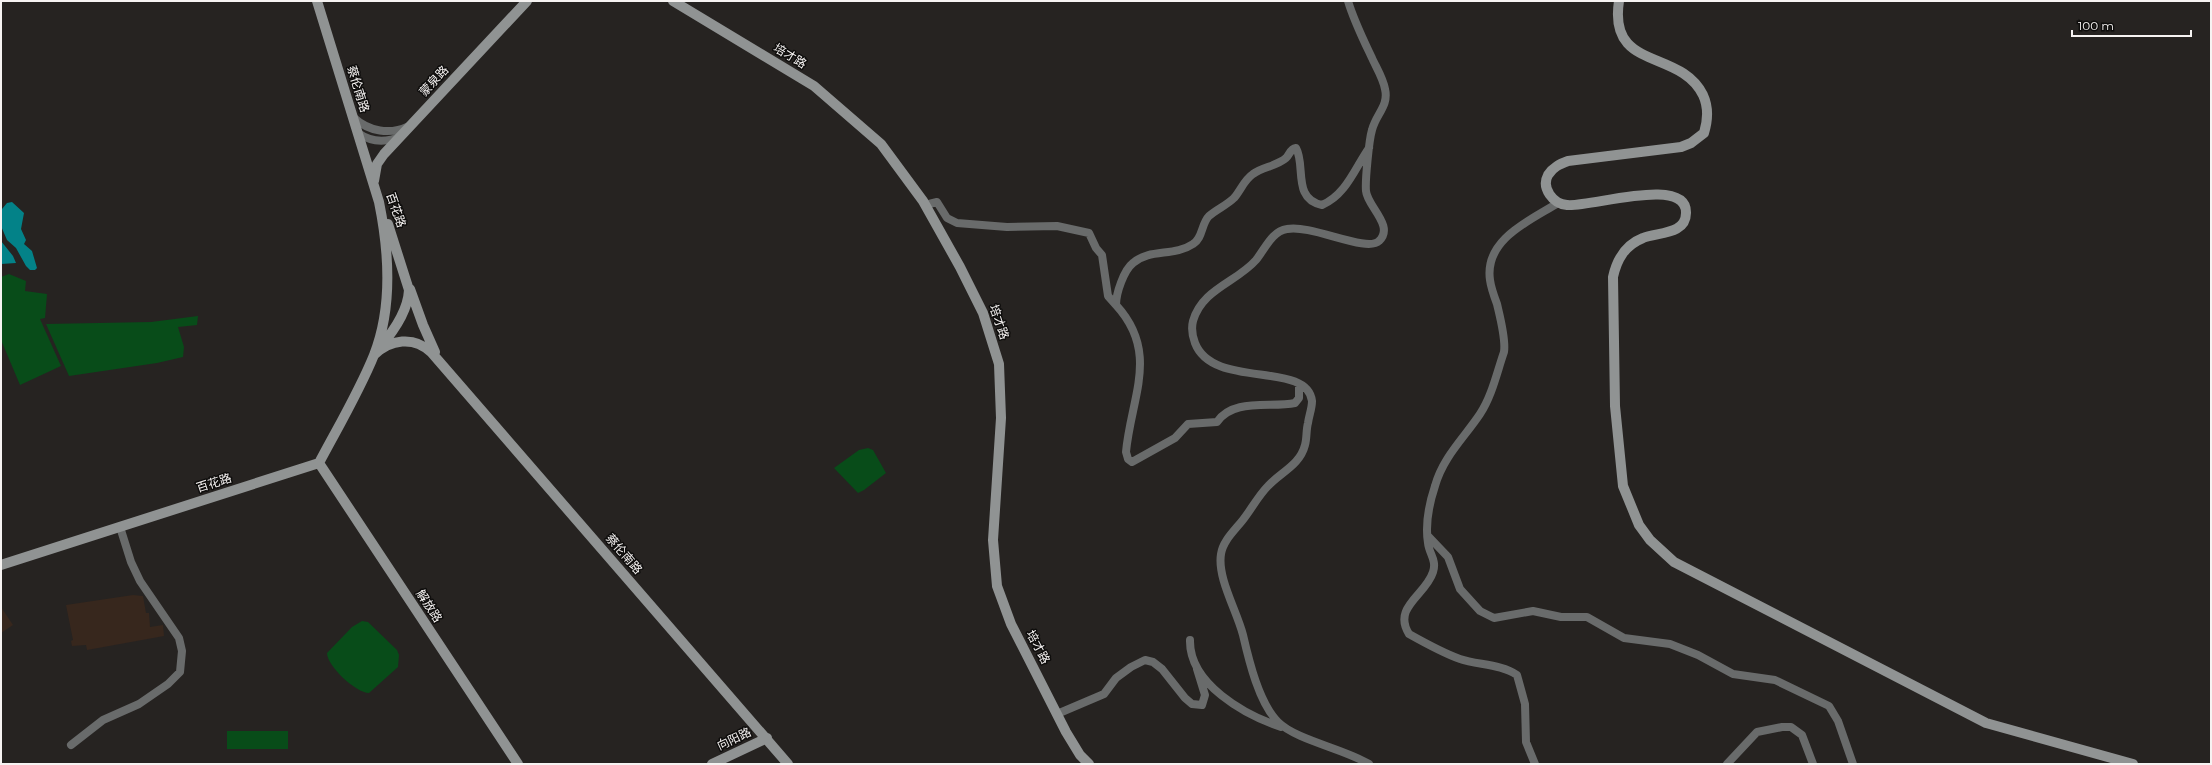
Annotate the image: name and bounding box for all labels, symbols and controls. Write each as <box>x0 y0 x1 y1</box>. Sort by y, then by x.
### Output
scale bar <box>2072 12 2191 38</box>
text: 100 m <box>2078 18 2114 33</box>
street label: 培才路 <box>771 40 810 71</box>
street label: 蒙泉路 <box>416 62 451 99</box>
street label: 蔡伦南路 <box>344 64 373 114</box>
street label: 百花路 <box>384 190 409 229</box>
street label: 培才路 <box>987 302 1012 341</box>
street label: 百花路 <box>194 470 233 495</box>
street label: 蔡伦南路 <box>603 531 646 577</box>
street label: 解放路 <box>413 587 446 625</box>
street label: 培才路 <box>1023 627 1054 666</box>
street label: 向阳路 <box>714 724 753 753</box>

